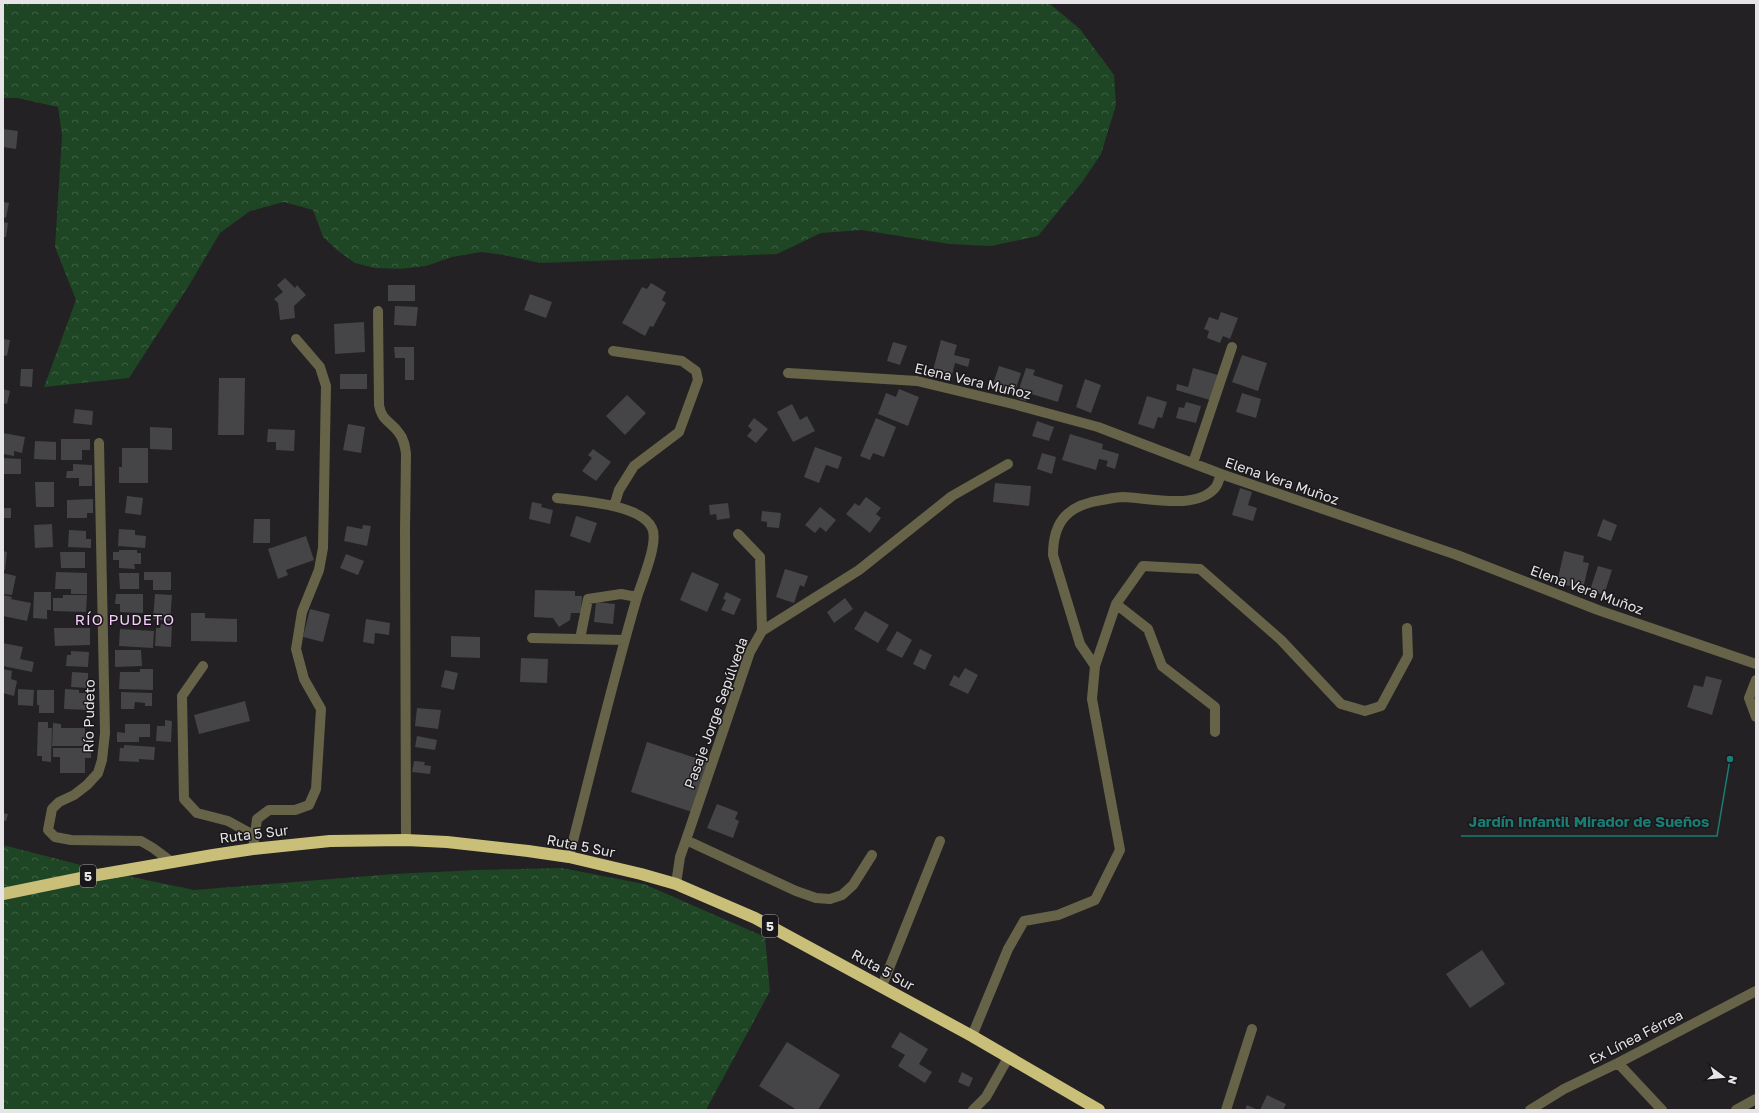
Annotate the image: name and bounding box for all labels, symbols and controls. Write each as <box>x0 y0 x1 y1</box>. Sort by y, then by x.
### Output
street label: Elena Vera Muñoz <box>913 359 1033 402</box>
street label: Elena Vera Muñoz <box>1223 453 1341 508</box>
street label: Elena Vera Muñoz <box>1528 561 1646 618</box>
district label: RÍO PUDETO <box>75 610 175 628</box>
street label: Pasaje Jorge Sepúlveda <box>680 635 751 791</box>
street label: Río Pudeto <box>79 679 98 753</box>
callout: Jardín Infantil Mirador de Sueños <box>1461 809 1717 836</box>
text: Jardín Infantil Mirador de Sueños <box>1469 812 1709 830</box>
street label: Ruta 5 Sur <box>219 821 290 846</box>
street label: Ruta 5 Sur <box>545 831 617 861</box>
road number: 5 <box>80 865 96 887</box>
road number: 5 <box>762 915 778 937</box>
street label: Ruta 5 Sur <box>849 945 918 994</box>
street label: Ex Línea Férrea <box>1586 1006 1685 1067</box>
north arrow <box>1703 1057 1743 1097</box>
text: N <box>1726 1074 1740 1086</box>

